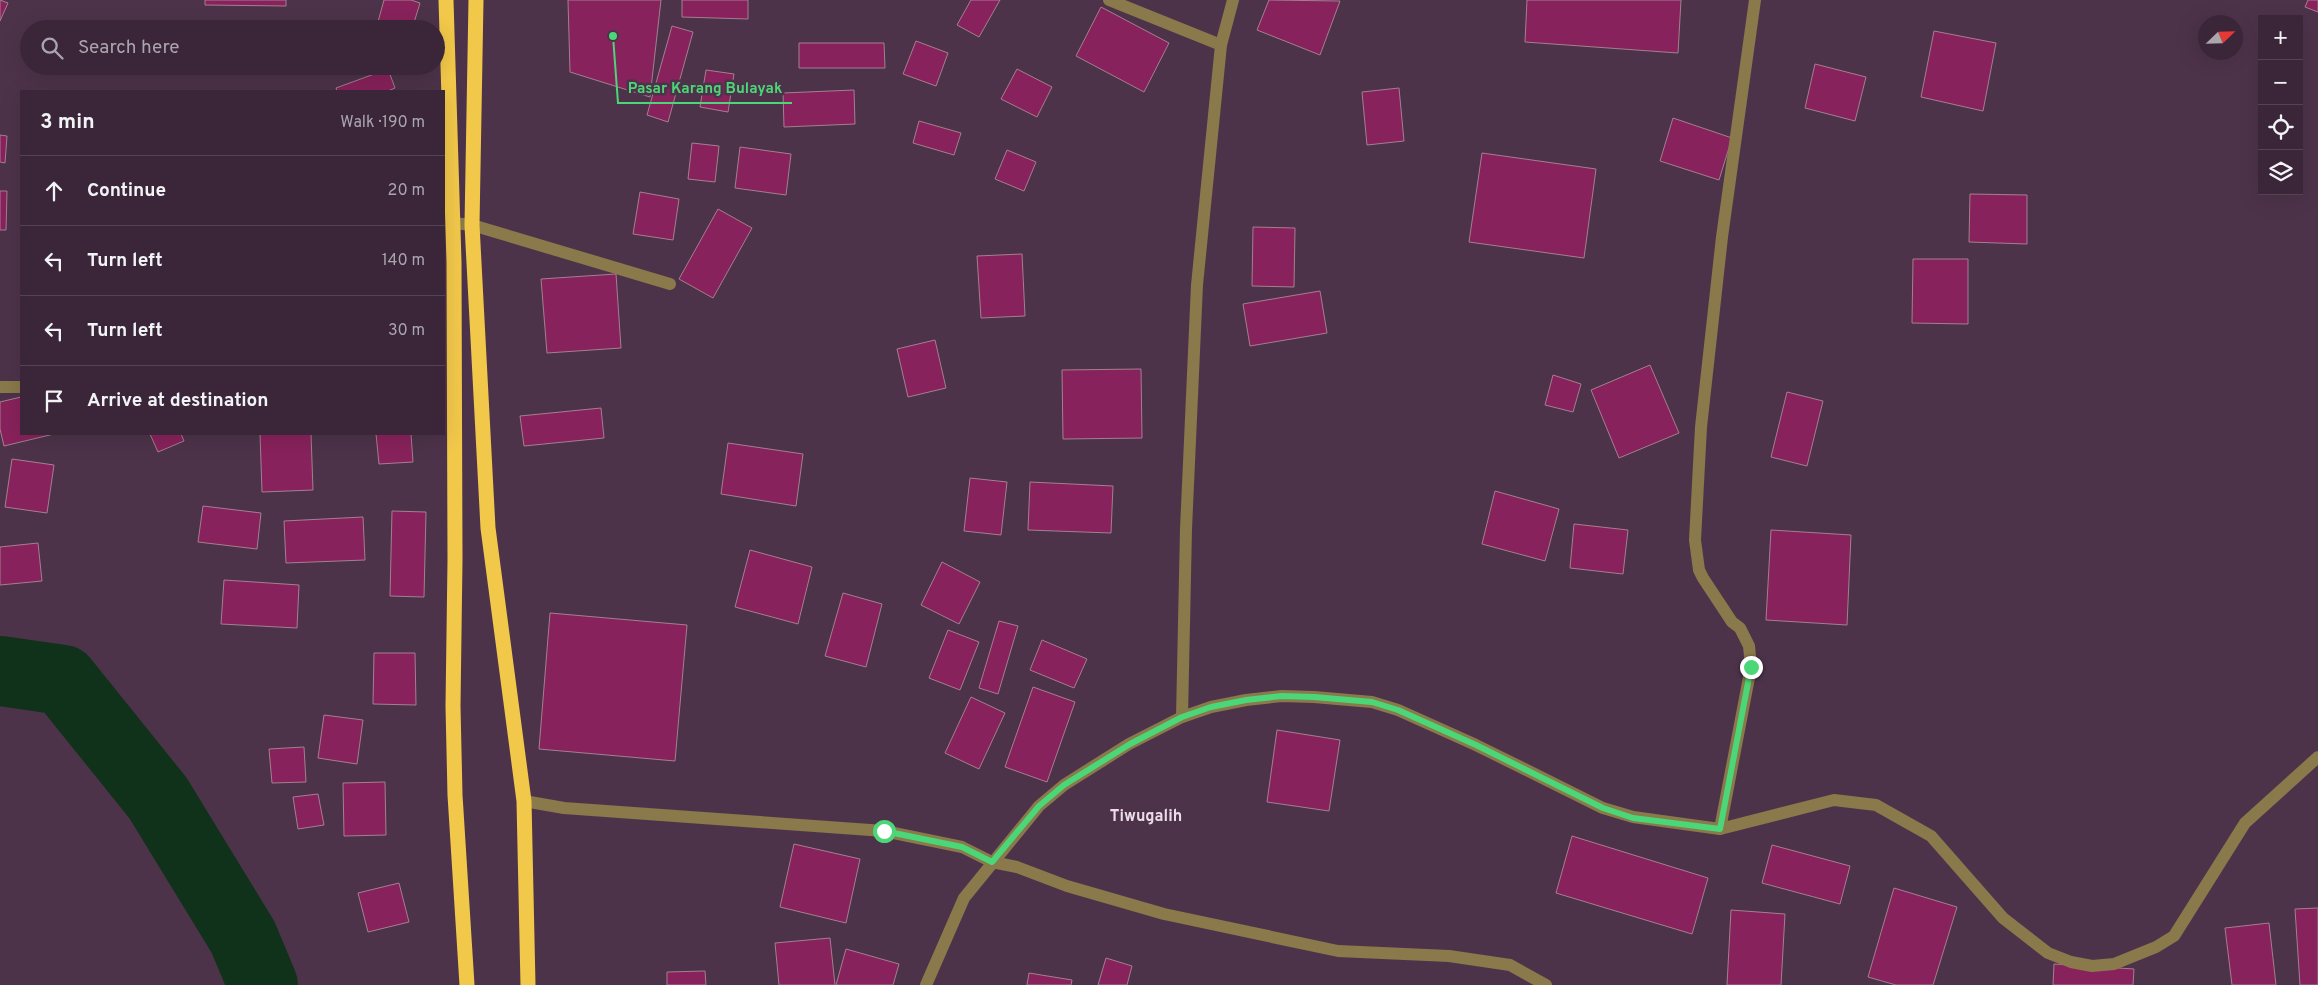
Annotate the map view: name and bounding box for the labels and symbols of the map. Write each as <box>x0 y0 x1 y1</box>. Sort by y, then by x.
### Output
north arrow <box>2198 15 2243 60</box>
callout: Pasar Karang Bulayak <box>618 73 792 103</box>
text: Pasar Karang Bulayak <box>628 80 782 99</box>
route end <box>1740 656 1763 679</box>
district label: Tiwugalih <box>1110 807 1182 827</box>
route start <box>873 820 896 843</box>

